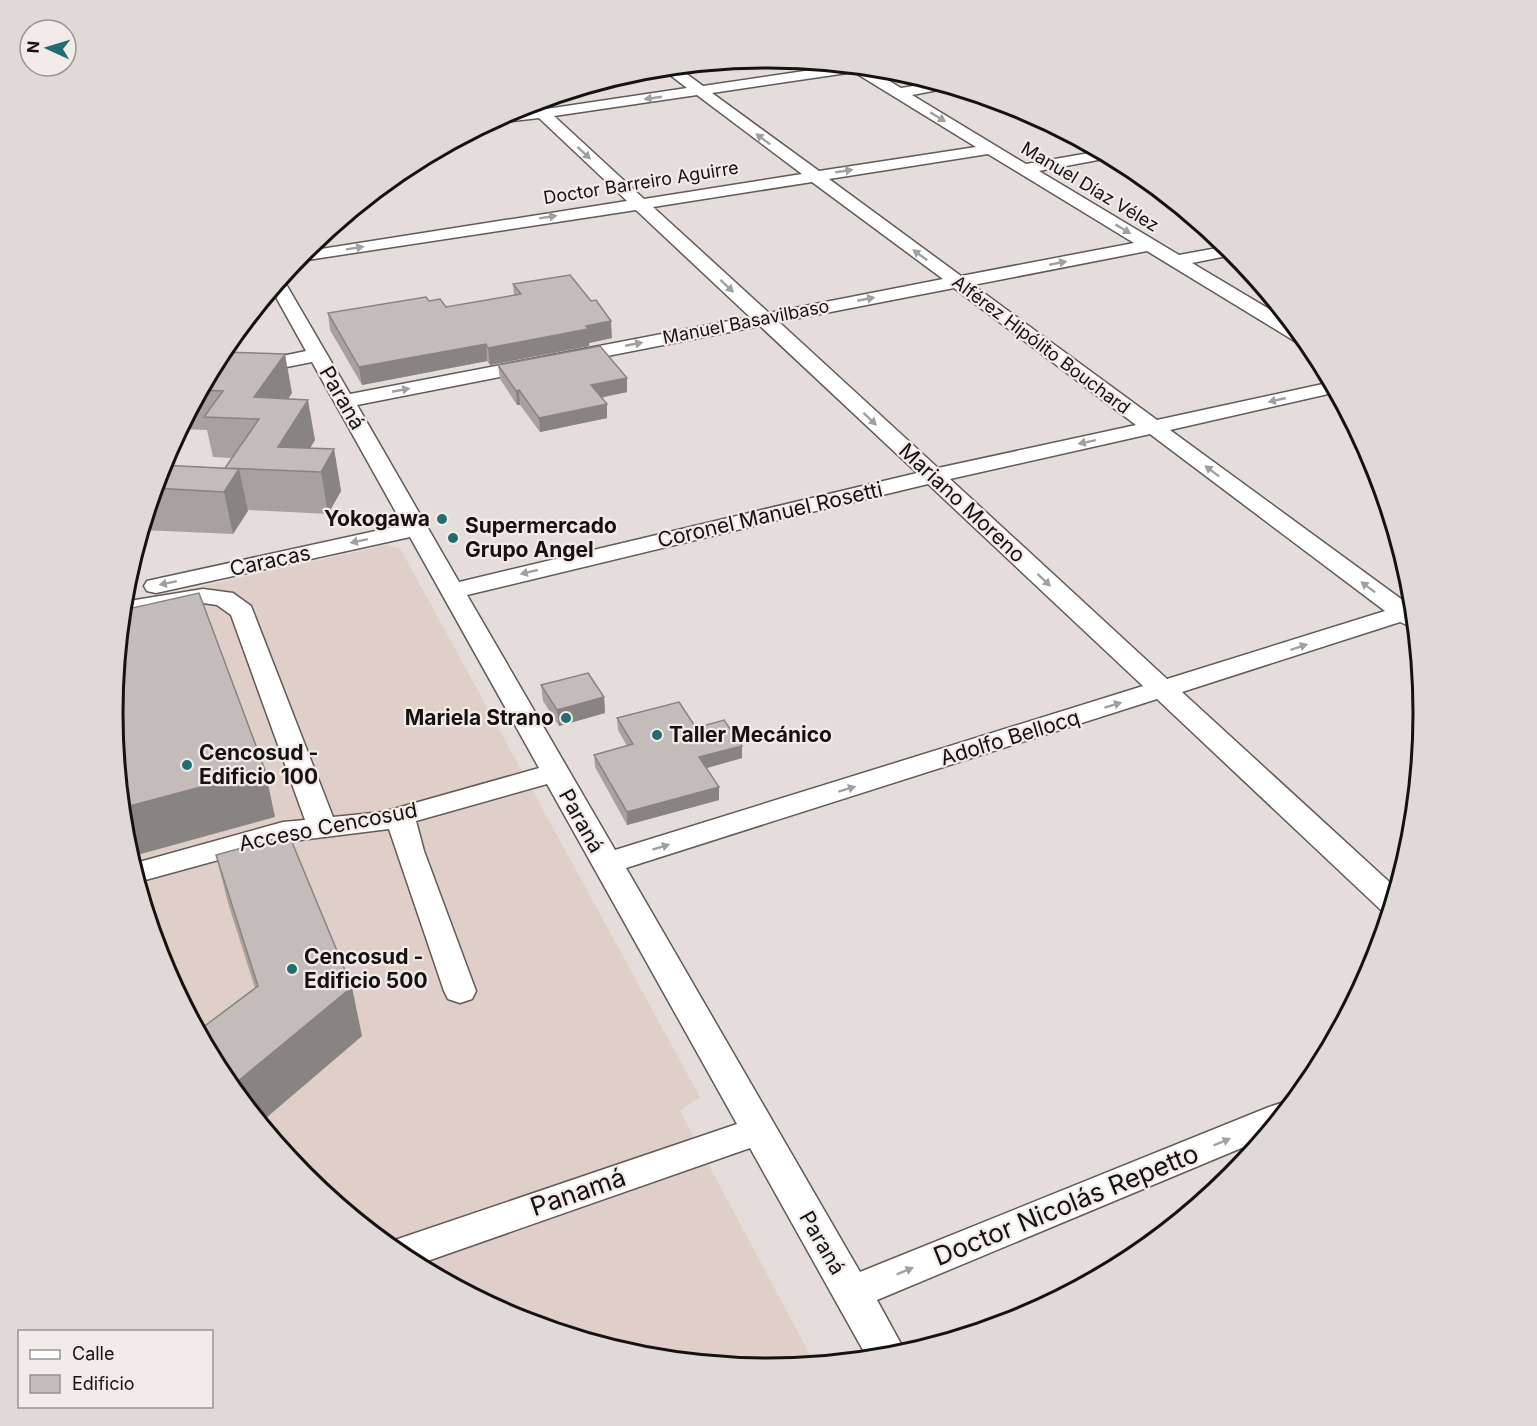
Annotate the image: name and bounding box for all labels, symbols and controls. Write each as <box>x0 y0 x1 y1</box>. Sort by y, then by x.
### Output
north arrow <box>18 18 78 78</box>
text: N <box>23 40 43 54</box>
one-way arrow <box>643 93 662 102</box>
one-way arrow <box>930 112 946 123</box>
one-way arrow <box>756 133 772 145</box>
street label: Manuel Díaz Vélez <box>1018 137 1163 236</box>
one-way arrow <box>577 146 591 160</box>
street label: Doctor Barreiro Aguirre <box>542 157 740 208</box>
one-way arrow <box>835 167 854 176</box>
one-way arrow <box>539 212 558 221</box>
one-way arrow <box>1115 224 1131 235</box>
one-way arrow <box>346 244 365 253</box>
one-way arrow <box>912 249 928 261</box>
one-way arrow <box>1049 258 1068 267</box>
street label: Alférez Hipólito Bouchard <box>948 271 1134 418</box>
one-way arrow <box>719 279 734 292</box>
one-way arrow <box>857 294 876 303</box>
street label: Manuel Basavilbaso <box>661 295 831 348</box>
one-way arrow <box>624 339 643 348</box>
street label: Paraná <box>314 362 371 434</box>
one-way arrow <box>392 385 411 394</box>
one-way arrow <box>1268 396 1287 405</box>
one-way arrow <box>863 411 877 425</box>
street label: Mariano Moreno <box>894 438 1031 567</box>
one-way arrow <box>1078 438 1096 448</box>
one-way arrow <box>1204 465 1220 477</box>
street label: Coronel Manuel Rosetti <box>655 476 885 553</box>
place label: Yokogawa <box>324 506 430 531</box>
marker: Yokogawa <box>435 512 449 526</box>
place label: Supermercado Grupo Angel <box>465 513 617 562</box>
marker: Supermercado Grupo Angel <box>446 531 460 545</box>
one-way arrow <box>349 537 368 546</box>
street label: Caracas <box>227 540 313 581</box>
one-way arrow <box>520 568 538 578</box>
one-way arrow <box>1036 573 1051 586</box>
one-way arrow <box>159 579 178 588</box>
one-way arrow <box>1361 581 1377 593</box>
one-way arrow <box>1290 641 1308 651</box>
one-way arrow <box>1104 700 1122 709</box>
street label: Adolfo Bellocq <box>937 704 1083 771</box>
place label: Mariela Strano <box>405 705 554 730</box>
marker: Mariela Strano <box>559 711 573 725</box>
place label: Taller Mecánico <box>669 722 832 747</box>
marker: Taller Mecánico <box>650 728 664 742</box>
place label: Cencosud - Edificio 100 <box>199 740 318 789</box>
marker: Cencosud - Edificio 100 <box>180 758 194 772</box>
street label: Paraná <box>554 784 609 857</box>
one-way arrow <box>838 784 856 793</box>
street label: Acceso Cencosud <box>237 797 419 856</box>
one-way arrow <box>652 842 670 851</box>
place label: Cencosud - Edificio 500 <box>304 944 428 993</box>
marker: Cencosud - Edificio 500 <box>285 962 299 976</box>
street label: Doctor Nicolás Repetto <box>929 1137 1203 1272</box>
one-way arrow <box>1213 1137 1231 1147</box>
street label: Panamá <box>526 1161 629 1222</box>
street label: Paraná <box>794 1207 851 1279</box>
one-way arrow <box>896 1266 914 1275</box>
legend <box>18 1330 213 1408</box>
text: Calle <box>72 1343 114 1364</box>
text: Edificio <box>72 1373 135 1394</box>

